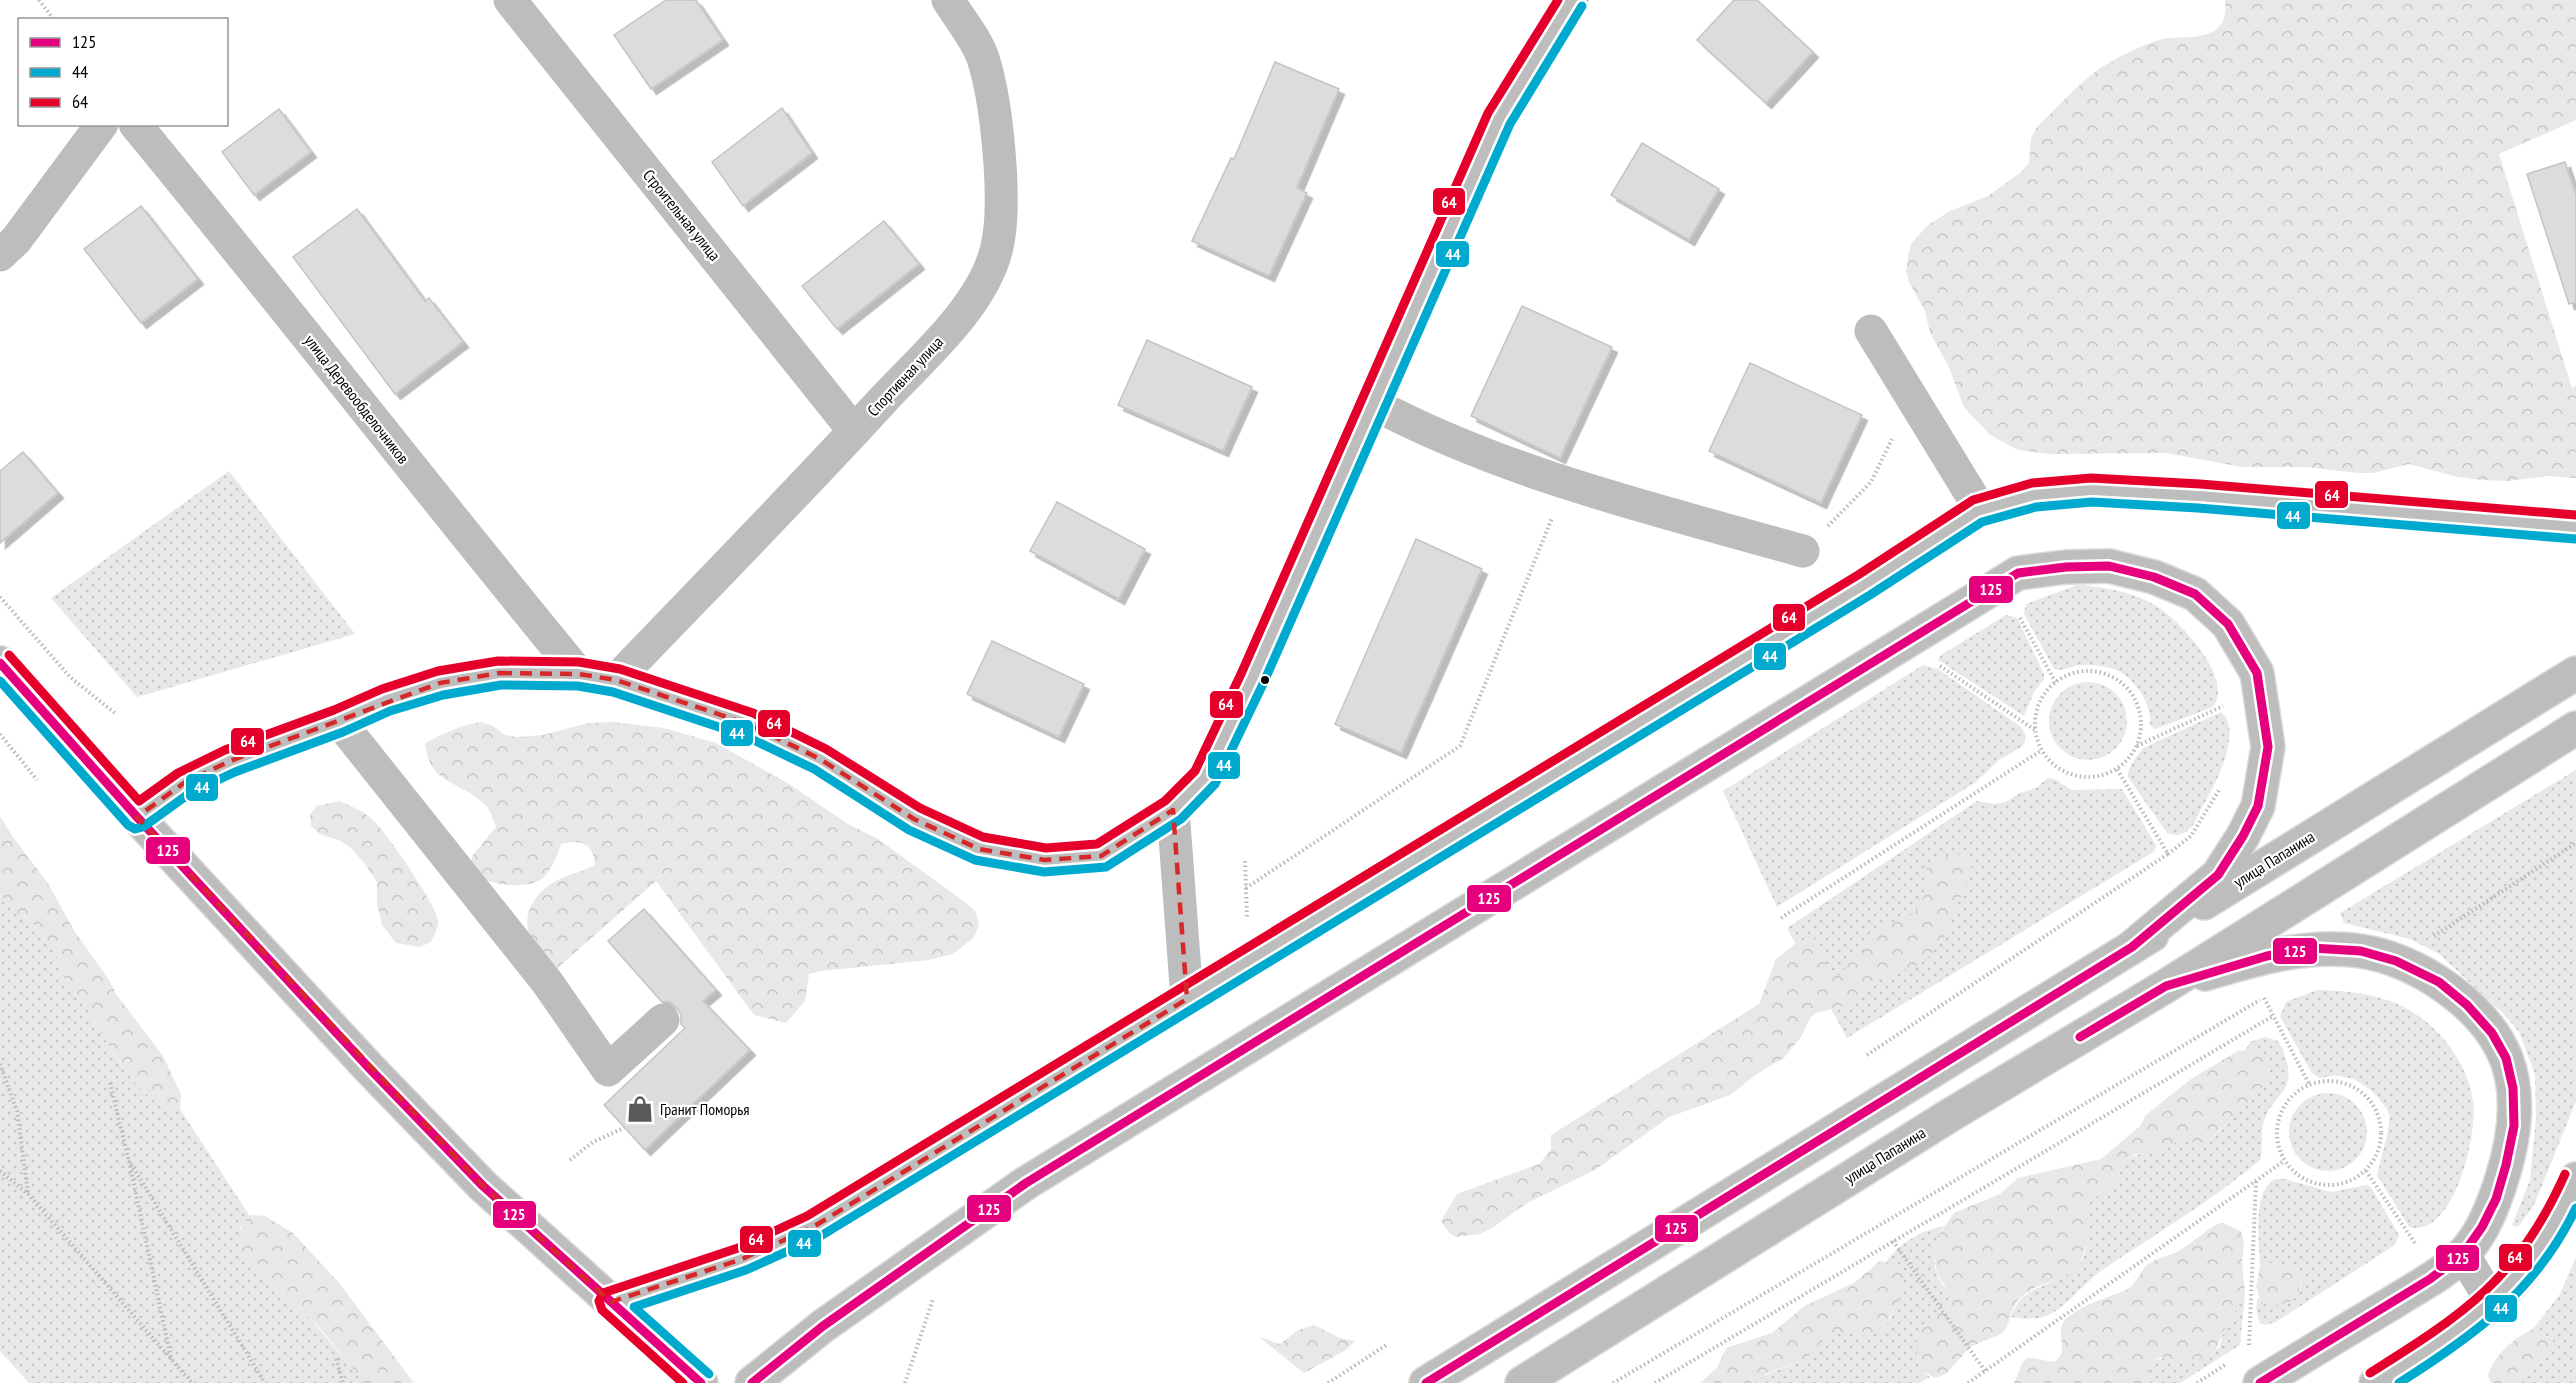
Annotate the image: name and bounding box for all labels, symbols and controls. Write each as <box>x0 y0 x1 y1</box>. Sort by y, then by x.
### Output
legend <box>18 18 228 126</box>
text: 125 <box>72 30 96 53</box>
text: 44 <box>72 60 88 83</box>
text: 64 <box>72 90 88 113</box>
street label: Строительная улица <box>639 165 725 265</box>
line badge: 64 <box>1432 187 1466 216</box>
text: 64 <box>1441 192 1457 212</box>
line badge: 44 <box>1435 240 1470 268</box>
text: 44 <box>1445 244 1461 264</box>
street label: улица Деревообделочников <box>300 331 414 467</box>
street label: Спортивная улица <box>863 332 947 420</box>
line badge: 64 <box>2314 480 2349 509</box>
text: 64 <box>2324 485 2340 505</box>
line badge: 44 <box>2276 501 2311 530</box>
text: 44 <box>2285 506 2301 526</box>
line badge: 125 <box>1968 575 2014 604</box>
text: 125 <box>1980 579 2002 599</box>
line badge: 64 <box>1772 603 1806 632</box>
text: 64 <box>1781 607 1797 627</box>
line badge: 44 <box>1753 642 1787 671</box>
text: 44 <box>1762 646 1778 666</box>
unlabelled marker <box>1259 674 1271 686</box>
line badge: 64 <box>1209 690 1244 719</box>
text: 64 <box>1218 694 1234 714</box>
line badge: 64 <box>757 709 791 738</box>
text: 64 <box>766 713 782 733</box>
line badge: 44 <box>720 719 754 747</box>
text: 44 <box>729 723 745 743</box>
line badge: 64 <box>230 727 265 756</box>
text: 64 <box>240 731 256 751</box>
line badge: 44 <box>1207 751 1241 780</box>
text: 44 <box>1216 755 1232 775</box>
line badge: 44 <box>185 773 219 802</box>
text: 44 <box>194 777 210 797</box>
street label: улица Папанина <box>2230 826 2318 892</box>
line badge: 125 <box>145 836 191 865</box>
text: 125 <box>157 840 179 860</box>
line badge: 125 <box>1466 884 1512 913</box>
text: 125 <box>1478 888 1500 908</box>
line badge: 125 <box>2272 937 2318 965</box>
text: 125 <box>2284 941 2306 961</box>
shop icon: Гранит Поморья <box>625 1094 655 1124</box>
place label: Гранит Поморья <box>660 1099 750 1119</box>
street label: улица Папанина <box>1841 1122 1929 1188</box>
line badge: 125 <box>966 1194 1012 1223</box>
text: 125 <box>978 1199 1000 1219</box>
line badge: 125 <box>492 1200 537 1229</box>
text: 125 <box>503 1204 525 1224</box>
line badge: 125 <box>1654 1214 1699 1243</box>
text: 125 <box>1665 1218 1687 1238</box>
line badge: 64 <box>739 1225 774 1254</box>
text: 64 <box>748 1229 764 1249</box>
line badge: 44 <box>787 1229 822 1258</box>
text: 44 <box>796 1233 812 1253</box>
line badge: 64 <box>2498 1243 2533 1272</box>
line badge: 125 <box>2435 1244 2480 1272</box>
text: 64 <box>2507 1247 2523 1267</box>
text: 125 <box>2447 1248 2469 1268</box>
line badge: 44 <box>2484 1294 2518 1323</box>
text: 44 <box>2493 1298 2509 1318</box>

